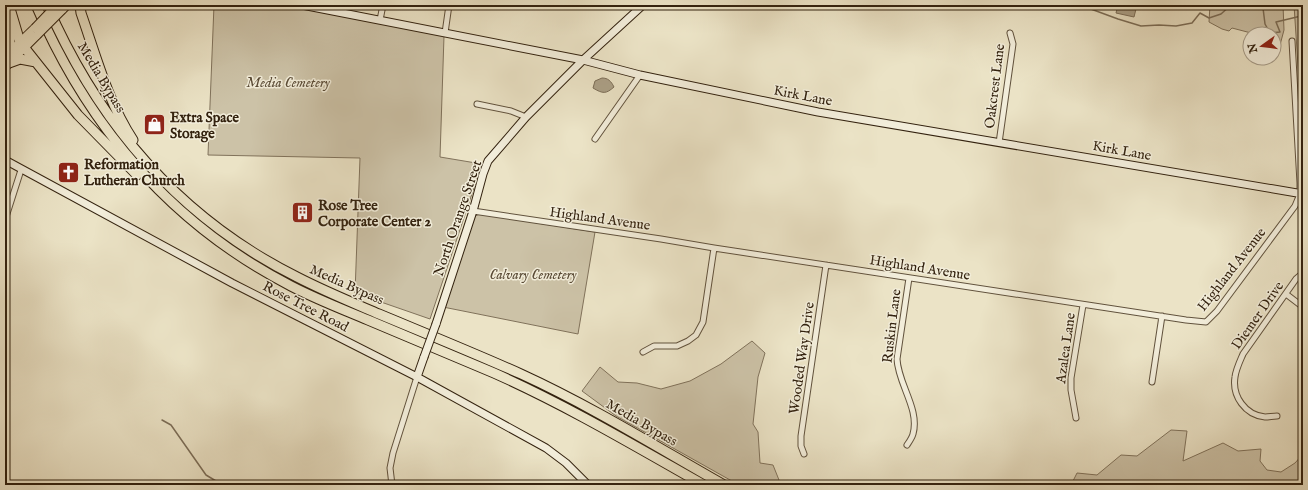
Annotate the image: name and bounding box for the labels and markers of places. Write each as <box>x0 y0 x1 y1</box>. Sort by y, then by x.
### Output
place label: Extra Space Storage <box>170 109 239 143</box>
shop icon: Extra Space Storage <box>142 112 168 138</box>
place label: Reformation Lutheran Church <box>84 156 185 190</box>
church icon: Reformation Lutheran Church <box>56 159 82 185</box>
place label: Rose Tree Corporate Center 2 <box>318 197 432 231</box>
building icon: Rose Tree Corporate Center 2 <box>290 200 316 226</box>

